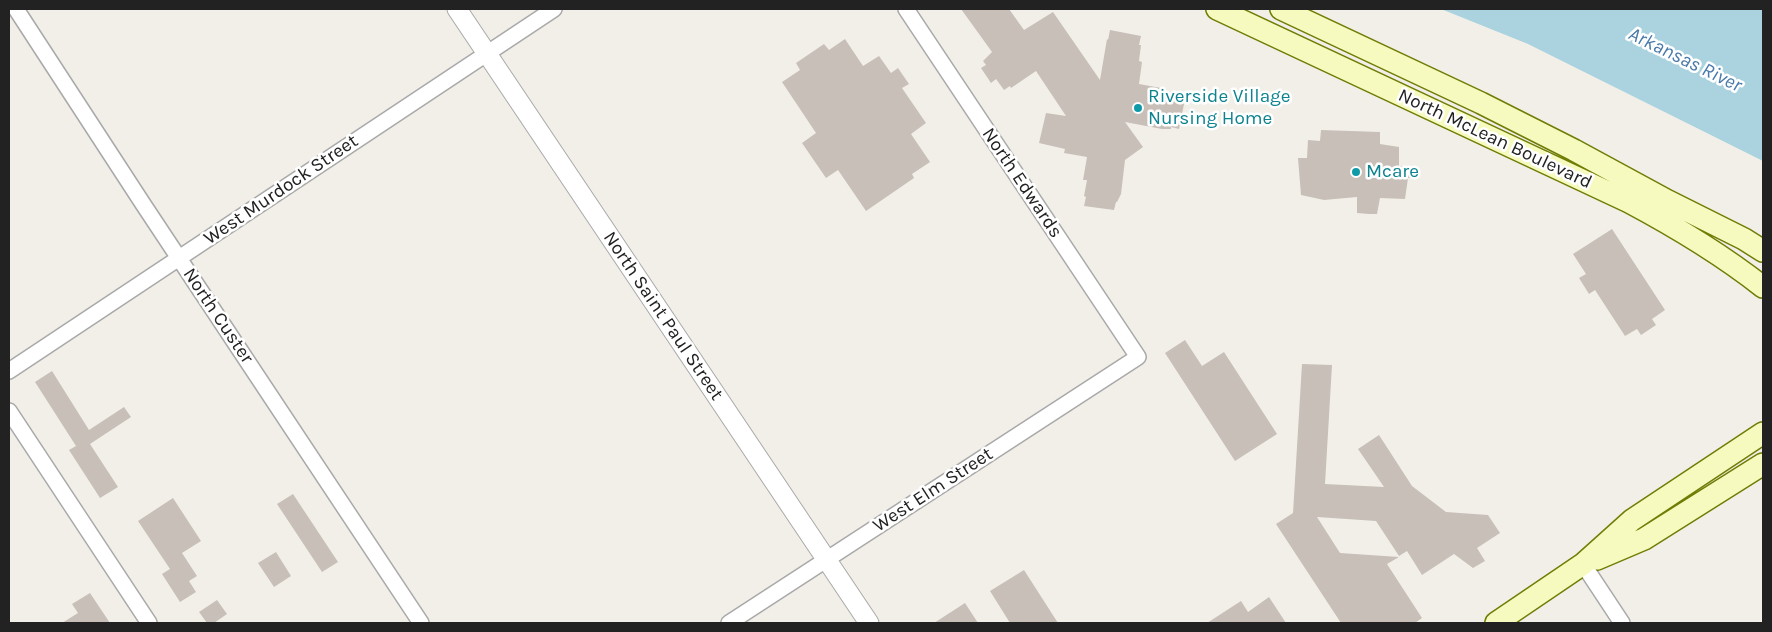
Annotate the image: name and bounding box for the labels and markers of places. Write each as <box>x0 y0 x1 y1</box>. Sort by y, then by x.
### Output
place label: Riverside Village Nursing Home <box>1148 86 1291 130</box>
marker: Riverside Village Nursing Home <box>1132 102 1144 114</box>
place label: Mcare <box>1366 161 1419 183</box>
marker: Mcare <box>1350 166 1362 178</box>

